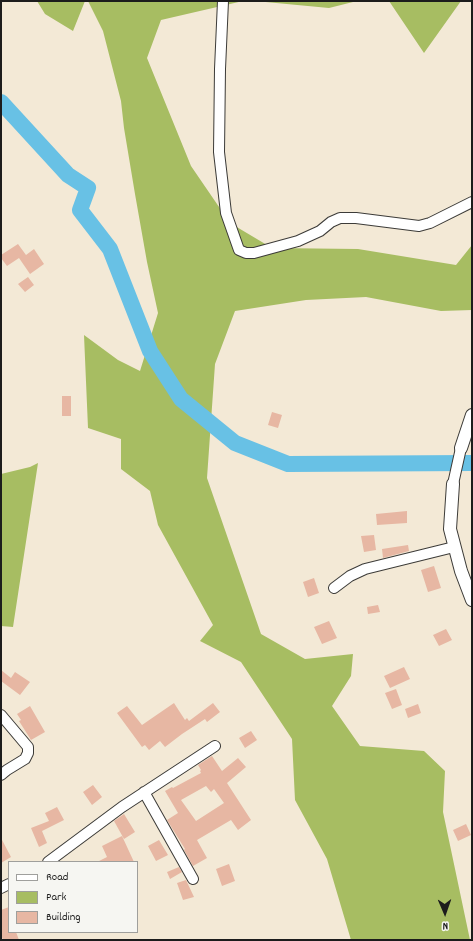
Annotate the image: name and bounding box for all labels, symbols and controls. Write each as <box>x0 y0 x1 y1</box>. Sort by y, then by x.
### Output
legend <box>8 861 138 933</box>
text: Road <box>46 869 68 886</box>
text: Park <box>46 889 66 906</box>
north arrow <box>425 893 465 933</box>
text: Building <box>46 909 81 926</box>
text: N <box>442 917 448 933</box>

